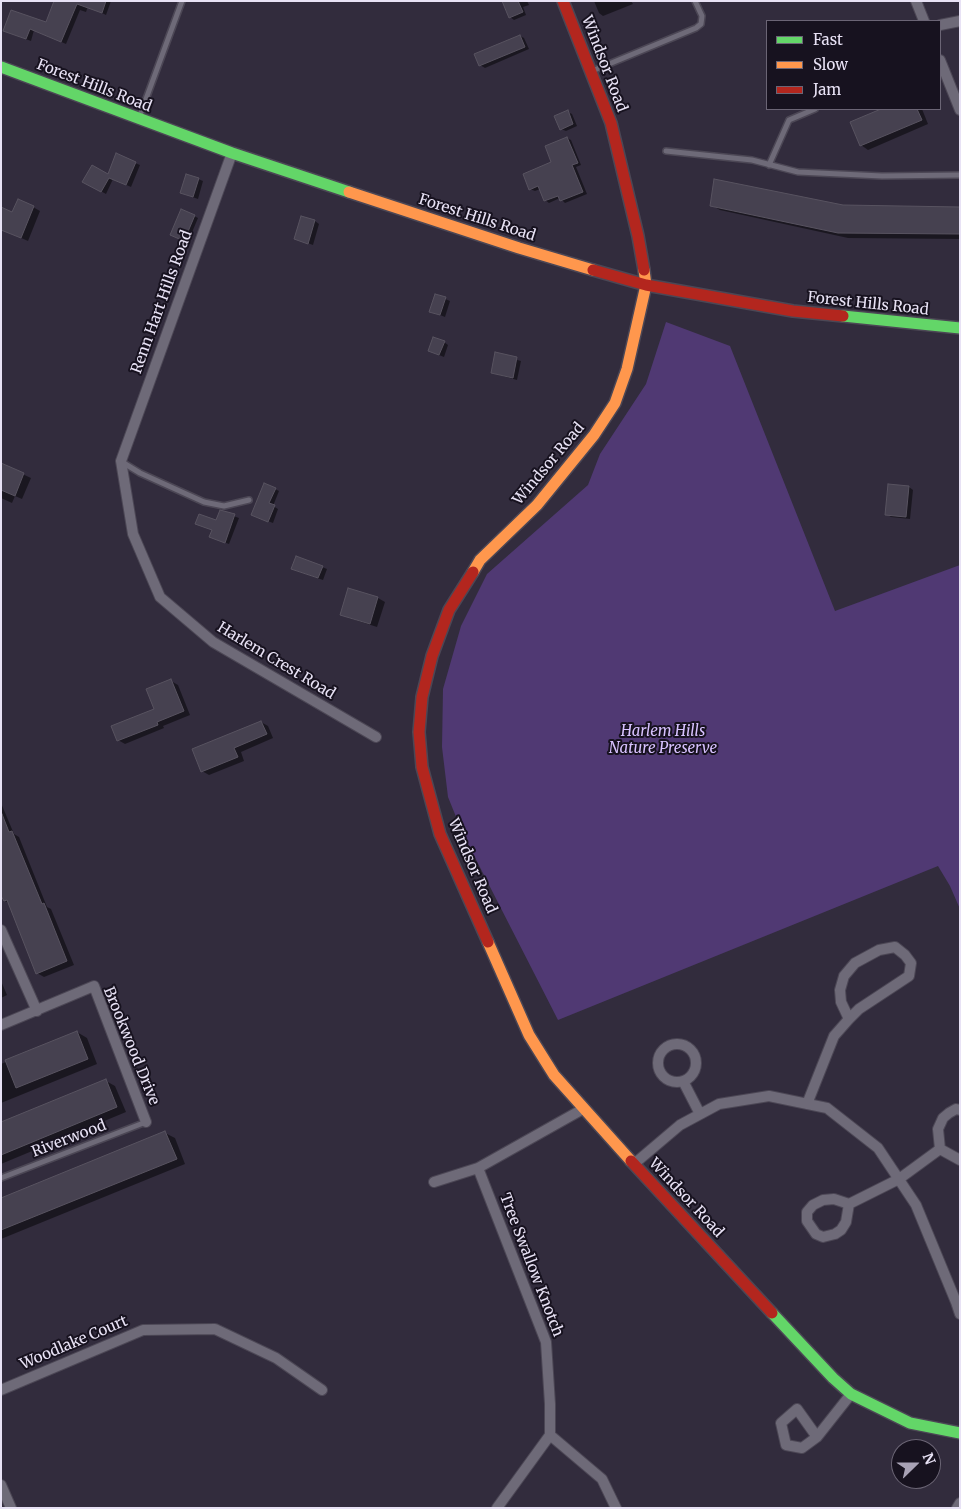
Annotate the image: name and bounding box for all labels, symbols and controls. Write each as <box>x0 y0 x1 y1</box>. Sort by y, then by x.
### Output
street label: Windsor Road <box>577 13 631 115</box>
legend <box>766 20 941 110</box>
text: Fast <box>813 30 843 49</box>
text: Slow <box>813 55 848 74</box>
street label: Forest Hills Road <box>34 56 154 116</box>
text: Jam <box>813 80 841 99</box>
street label: Forest Hills Road <box>416 191 538 245</box>
street label: Renn Hart Hills Road <box>128 228 196 376</box>
street label: Forest Hills Road <box>806 289 930 319</box>
street label: Windsor Road <box>509 419 589 509</box>
street label: Harlem Crest Road <box>214 619 338 703</box>
park label: Harlem Hills Nature Preserve <box>609 723 717 758</box>
street label: Windsor Road <box>444 816 500 916</box>
street label: Brookwood Drive <box>99 984 163 1108</box>
street label: Riverwood <box>29 1117 109 1161</box>
street label: Windsor Road <box>645 1155 727 1241</box>
street label: Tree Swallow Knotch <box>495 1191 567 1339</box>
street label: Woodlake Court <box>17 1312 131 1374</box>
north arrow <box>891 1439 941 1489</box>
text: N <box>919 1450 939 1467</box>

